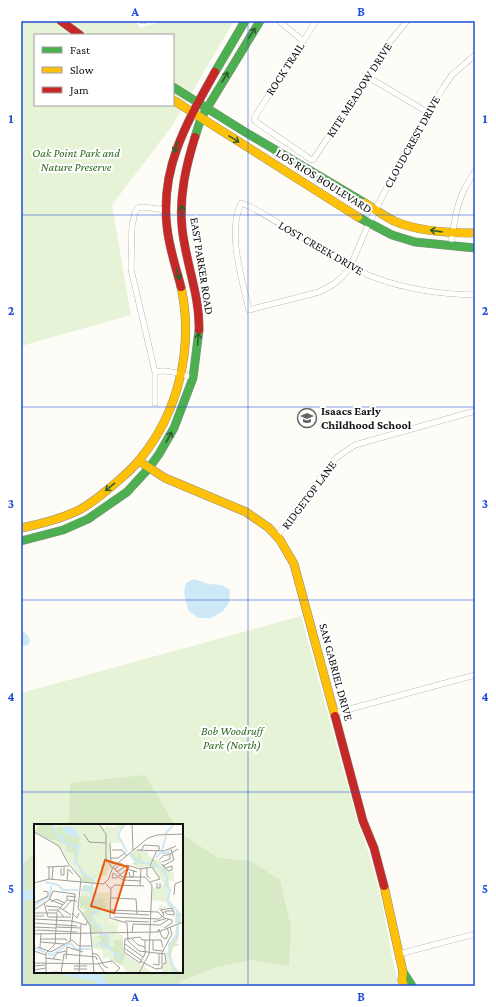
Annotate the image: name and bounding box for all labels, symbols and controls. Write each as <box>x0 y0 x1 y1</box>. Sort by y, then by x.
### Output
text: A <box>130 4 139 19</box>
text: B <box>357 4 365 19</box>
one-way arrow <box>247 28 256 39</box>
legend <box>34 34 174 106</box>
street label: ROCK TRAIL <box>263 40 307 98</box>
street label: KITE MEADOW DRIVE <box>323 40 395 140</box>
text: Fast <box>70 43 91 57</box>
text: Slow <box>70 63 94 77</box>
one-way arrow <box>222 71 230 83</box>
text: Jam <box>69 83 89 97</box>
street label: CLOUDCREST DRIVE <box>381 93 443 190</box>
text: 1 <box>9 111 14 126</box>
text: 1 <box>483 111 488 126</box>
one-way arrow <box>228 135 239 143</box>
one-way arrow <box>172 140 179 153</box>
park label: Oak Point Park and Nature Preserve <box>32 146 120 174</box>
street label: LOS RIOS BOULEVARD <box>273 146 375 216</box>
one-way arrow <box>178 205 186 218</box>
street label: EAST PARKER ROAD <box>187 216 217 316</box>
street label: LOST CREEK DRIVE <box>276 218 366 278</box>
one-way arrow <box>430 227 443 235</box>
one-way arrow <box>175 268 182 281</box>
text: 2 <box>8 303 15 318</box>
text: 2 <box>482 303 489 318</box>
one-way arrow <box>195 333 202 346</box>
place label: Isaacs Early Childhood School <box>321 404 412 432</box>
school or university icon: Isaacs Early Childhood School <box>296 407 318 429</box>
one-way arrow <box>166 431 174 443</box>
street label: RIDGETOP LANE <box>279 458 340 532</box>
one-way arrow <box>105 483 116 492</box>
text: 3 <box>8 496 14 511</box>
text: 3 <box>482 496 488 511</box>
street label: SAN GABRIEL DRIVE <box>316 622 356 723</box>
text: 4 <box>7 689 15 704</box>
text: 4 <box>481 689 489 704</box>
park label: Bob Woodruff Park (North) <box>201 724 265 752</box>
inset map <box>34 824 183 973</box>
text: 5 <box>8 881 14 896</box>
text: 5 <box>482 881 488 896</box>
text: A <box>130 989 139 1004</box>
text: B <box>357 989 365 1004</box>

